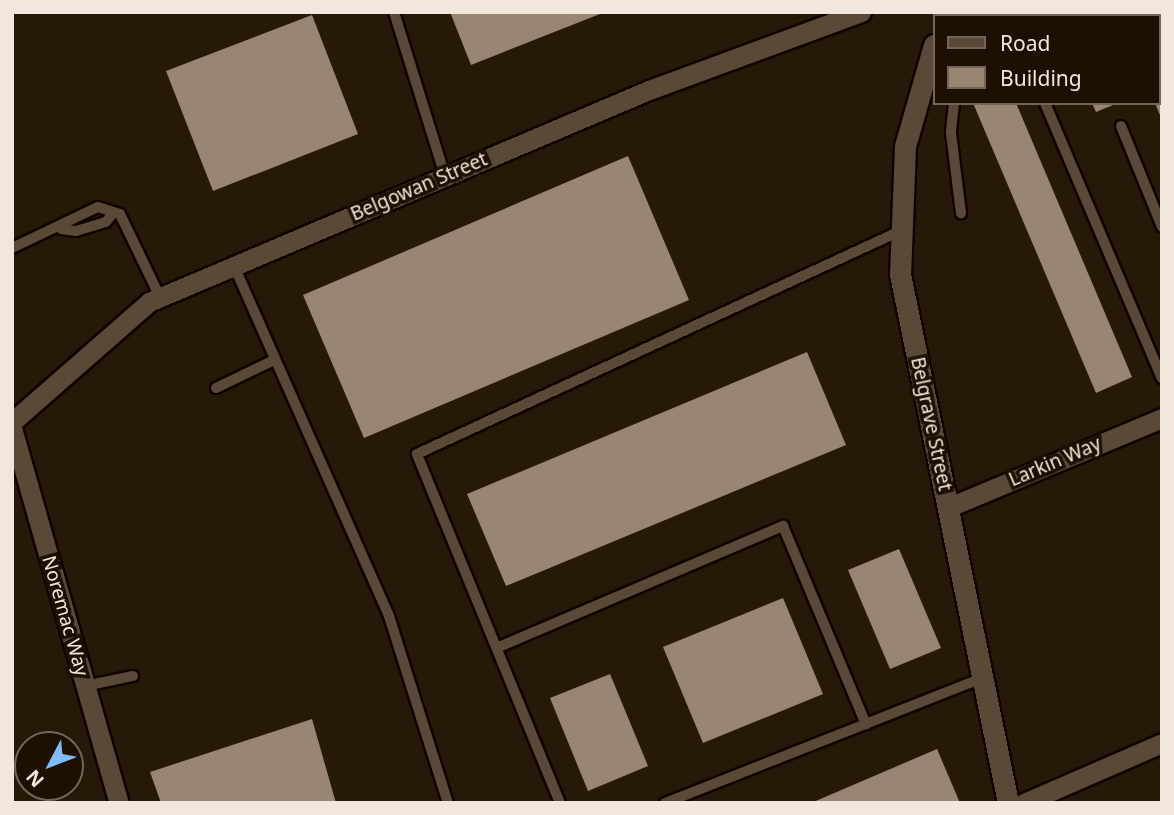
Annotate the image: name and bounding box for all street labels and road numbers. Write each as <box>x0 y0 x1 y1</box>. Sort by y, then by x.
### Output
street label: Belgowan Street <box>347 148 491 226</box>
street label: Belgrave Street <box>906 355 956 493</box>
street label: Larkin Way <box>1006 432 1104 492</box>
street label: Noremac Way <box>37 553 93 679</box>

